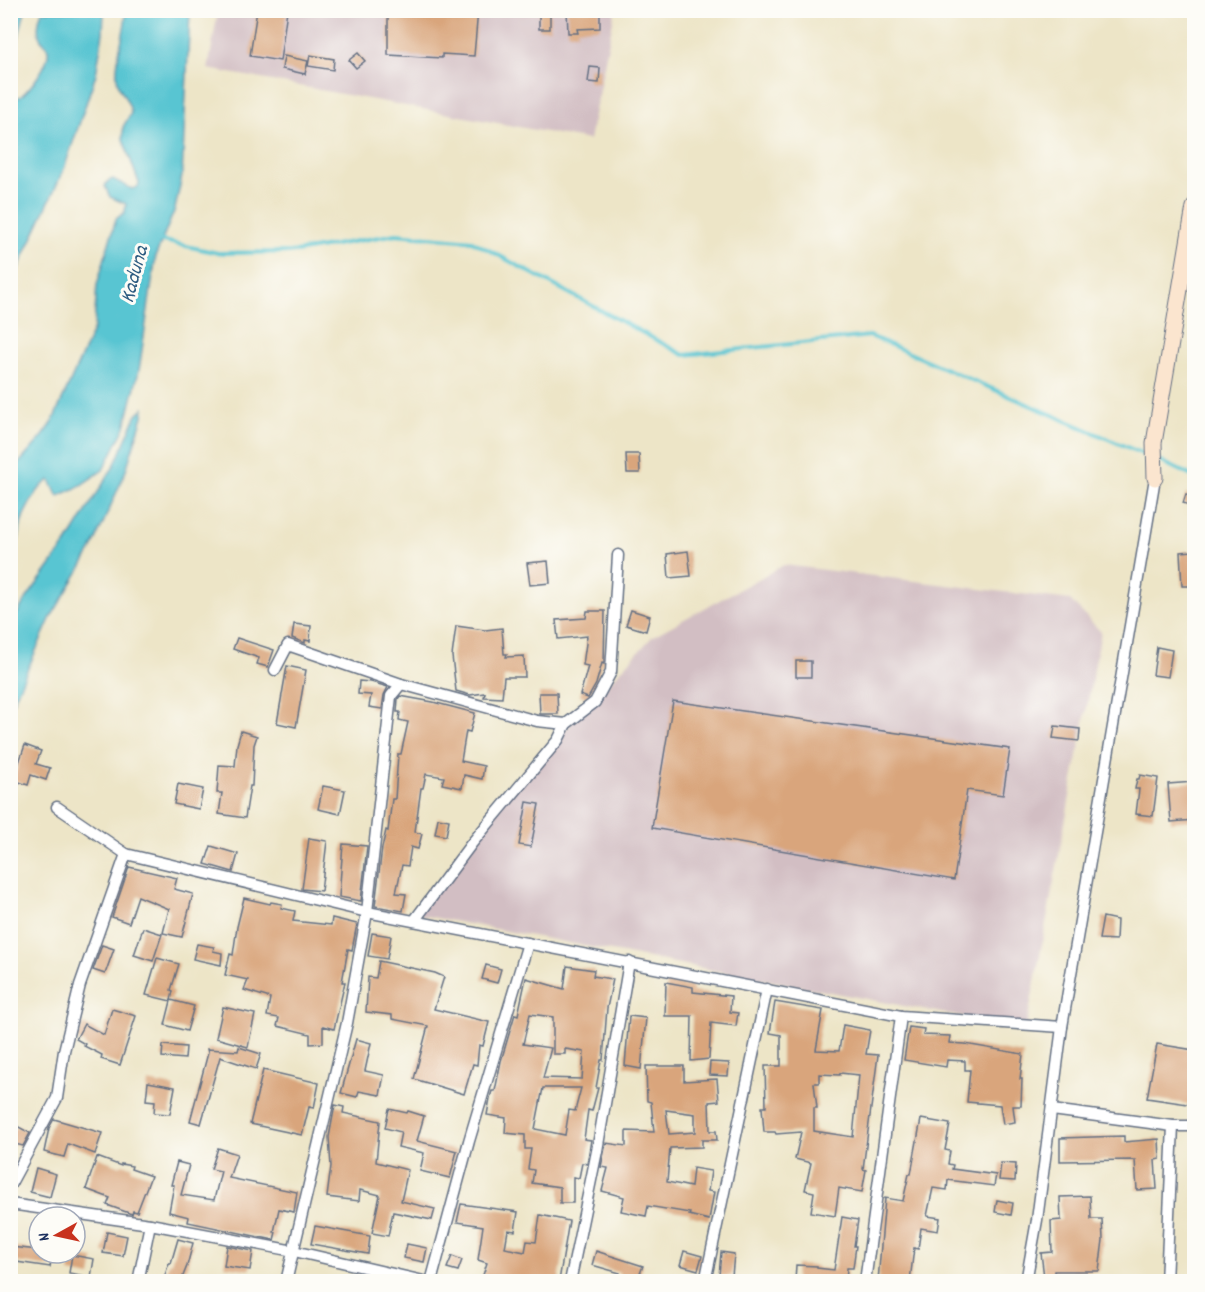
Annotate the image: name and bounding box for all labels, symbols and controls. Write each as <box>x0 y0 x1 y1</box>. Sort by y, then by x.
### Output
water label: Kaduna <box>114 242 158 307</box>
north arrow <box>27 1205 87 1265</box>
text: N <box>33 1231 57 1242</box>

